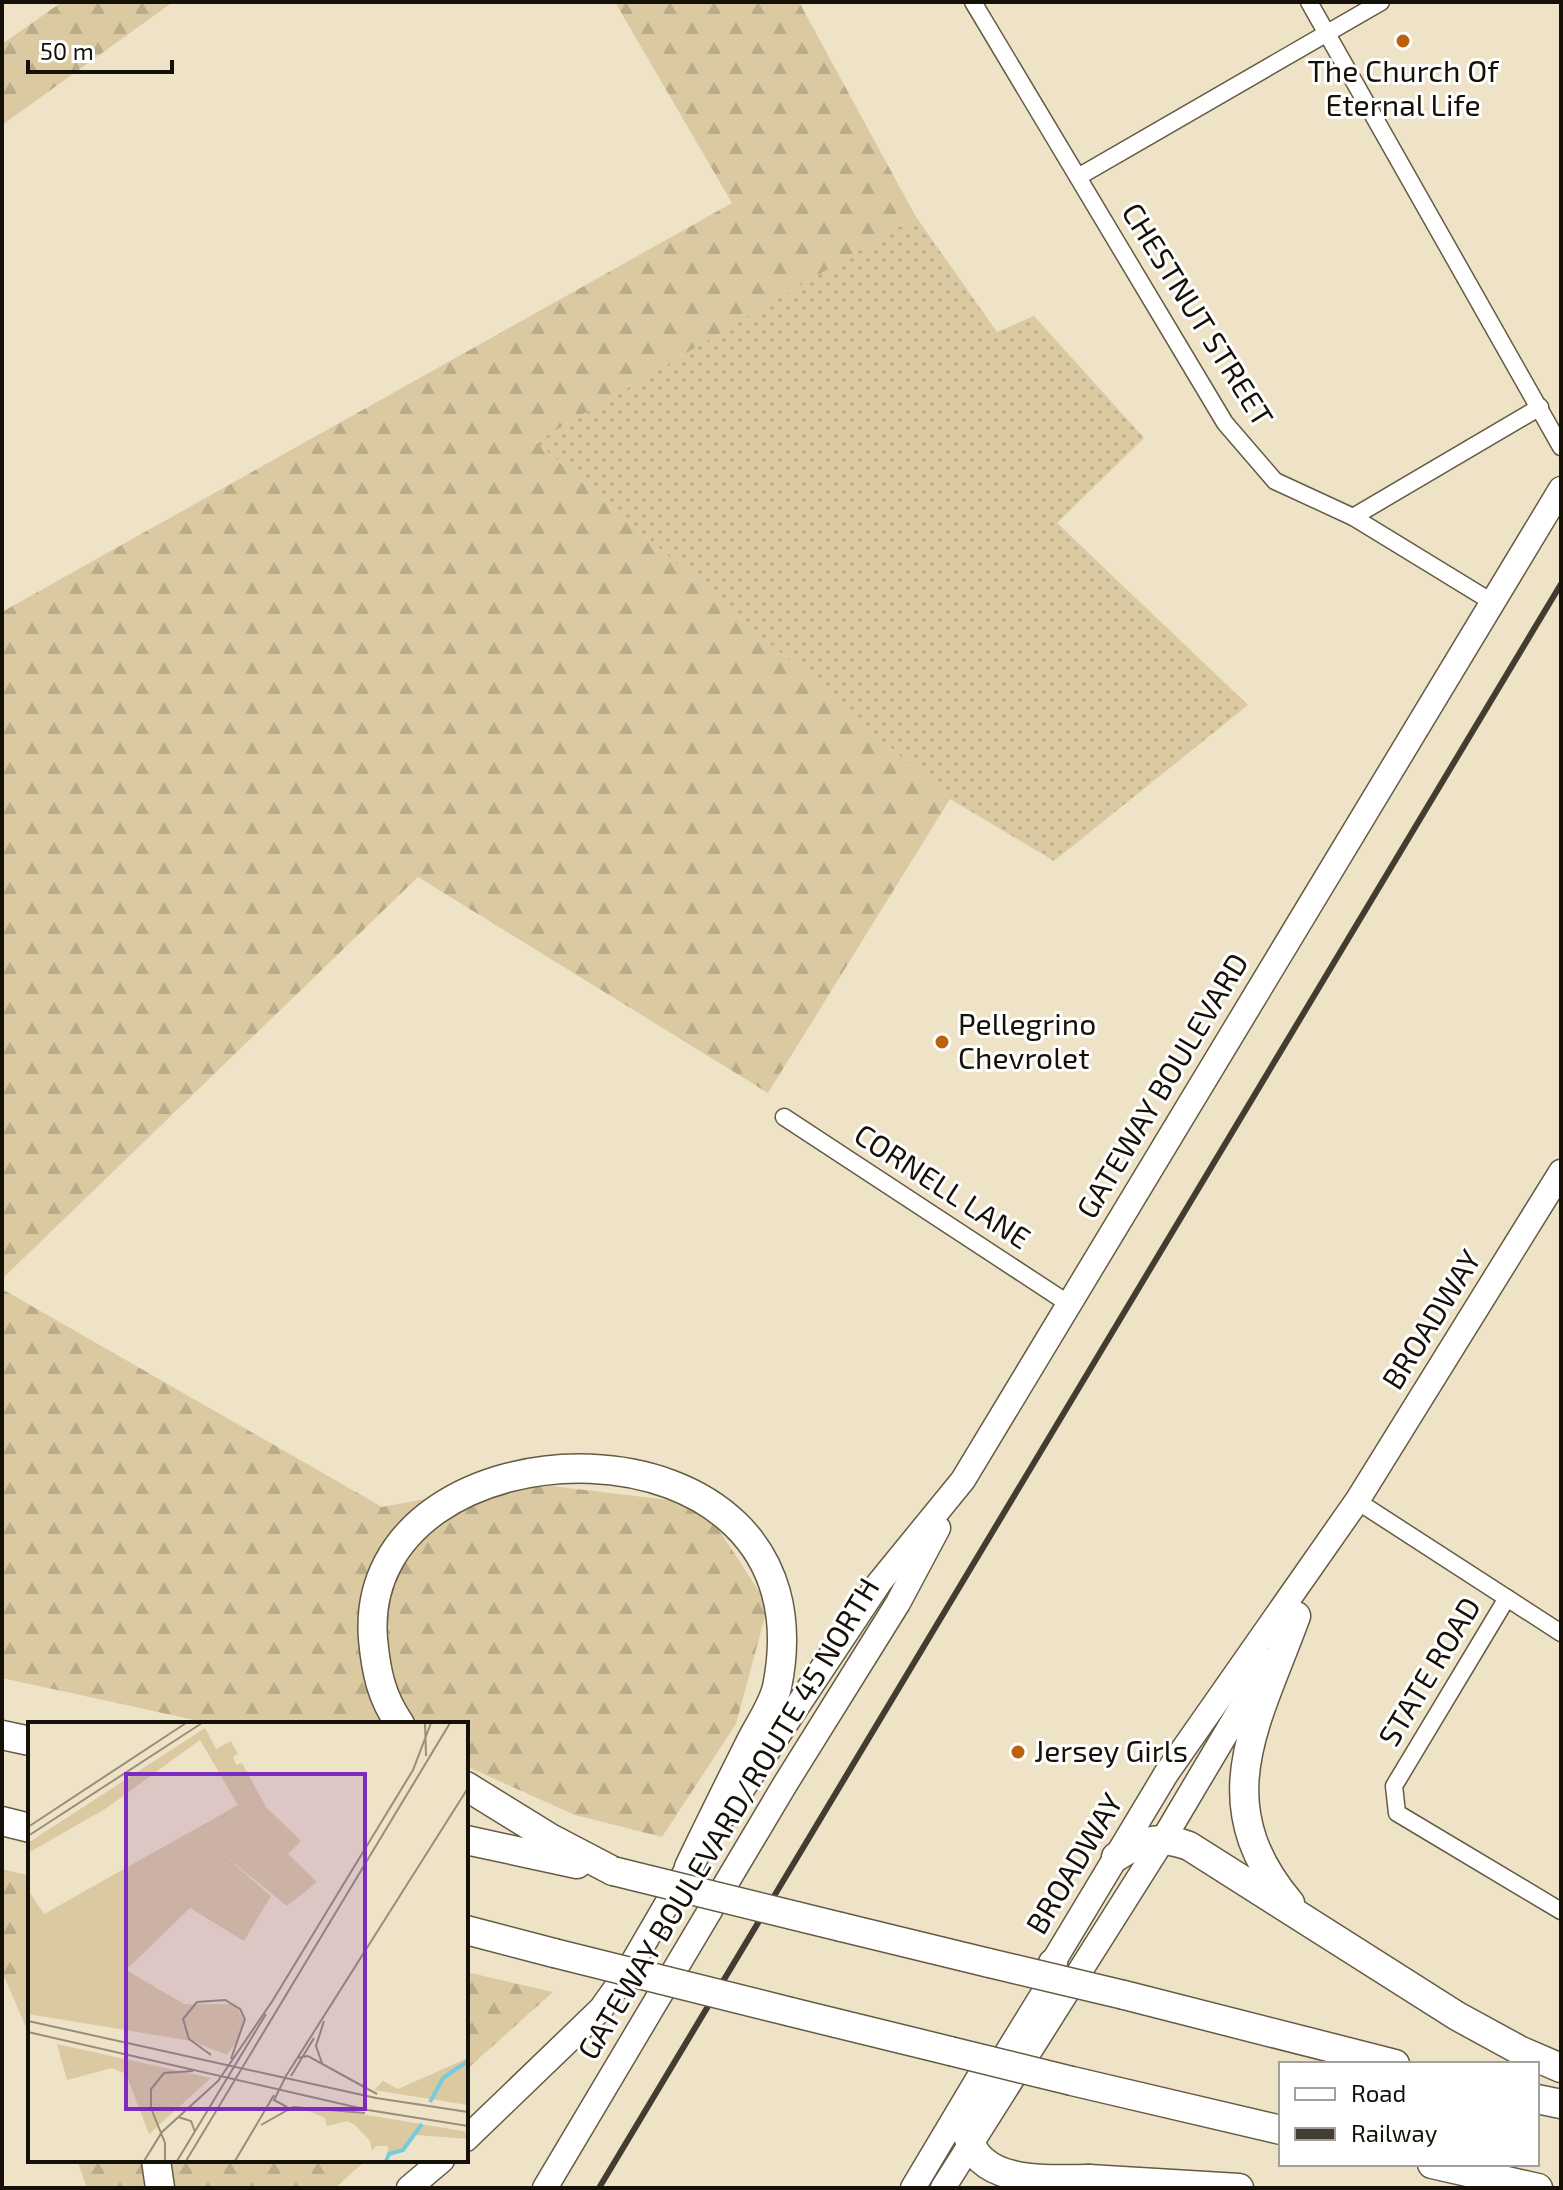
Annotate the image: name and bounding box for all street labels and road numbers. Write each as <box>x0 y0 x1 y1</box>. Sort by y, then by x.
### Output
street label: CHESTNUT STREET <box>1115 196 1282 432</box>
street label: GATEWAY BOULEVARD <box>1068 946 1255 1224</box>
street label: CORNELL LANE <box>849 1115 1038 1255</box>
street label: BROADWAY <box>1373 1243 1487 1395</box>
street label: GATEWAY BOULEVARD/ROUTE 45 NORTH <box>569 1571 886 2065</box>
street label: STATE ROAD <box>1370 1590 1487 1752</box>
street label: BROADWAY <box>1017 1786 1129 1940</box>

